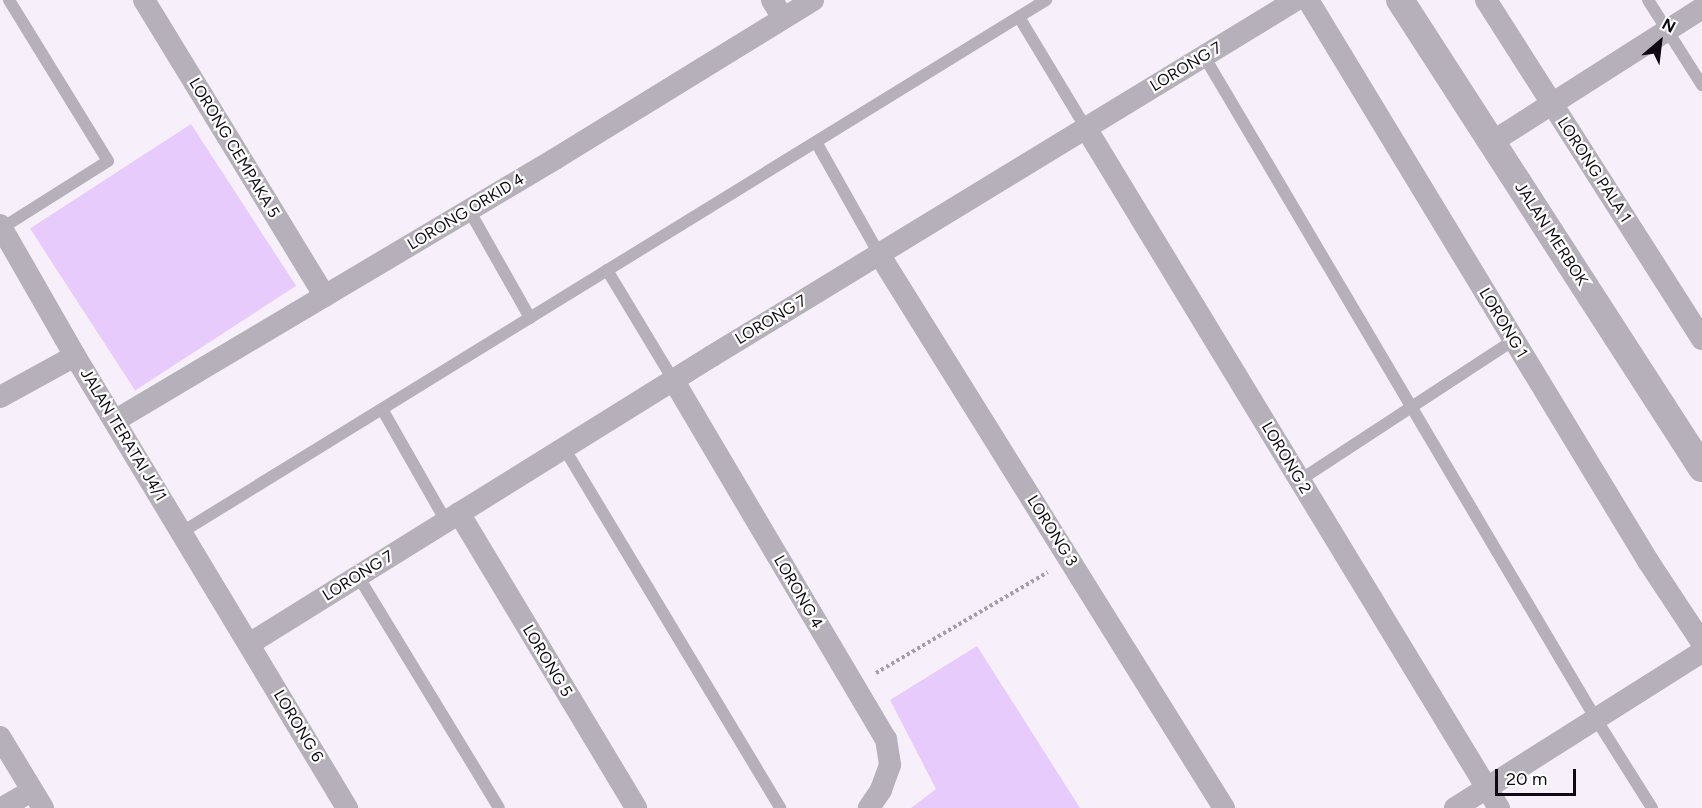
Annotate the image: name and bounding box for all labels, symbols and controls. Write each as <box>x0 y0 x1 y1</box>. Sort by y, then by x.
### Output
north arrow <box>1630 12 1690 72</box>
text: N <box>1659 14 1679 37</box>
street label: LORONG 7 <box>1147 38 1225 96</box>
street label: LORONG CEMPAKA 5 <box>185 75 283 221</box>
street label: LORONG PALA 1 <box>1553 114 1635 226</box>
street label: LORONG ORKID 4 <box>404 170 528 254</box>
street label: JALAN MERBOK <box>1510 179 1592 289</box>
street label: LORONG 1 <box>1475 285 1531 361</box>
street label: LORONG 7 <box>732 291 810 349</box>
street label: JALAN TERATAI J4/1 <box>76 365 170 505</box>
street label: LORONG 2 <box>1257 419 1315 497</box>
street label: LORONG 3 <box>1023 492 1081 570</box>
street label: LORONG 7 <box>319 547 397 605</box>
street label: LORONG 4 <box>769 552 827 632</box>
street label: LORONG 5 <box>518 622 576 700</box>
street label: LORONG 6 <box>269 687 327 765</box>
scale bar <box>1498 757 1579 795</box>
text: 20 m <box>1506 768 1547 790</box>

